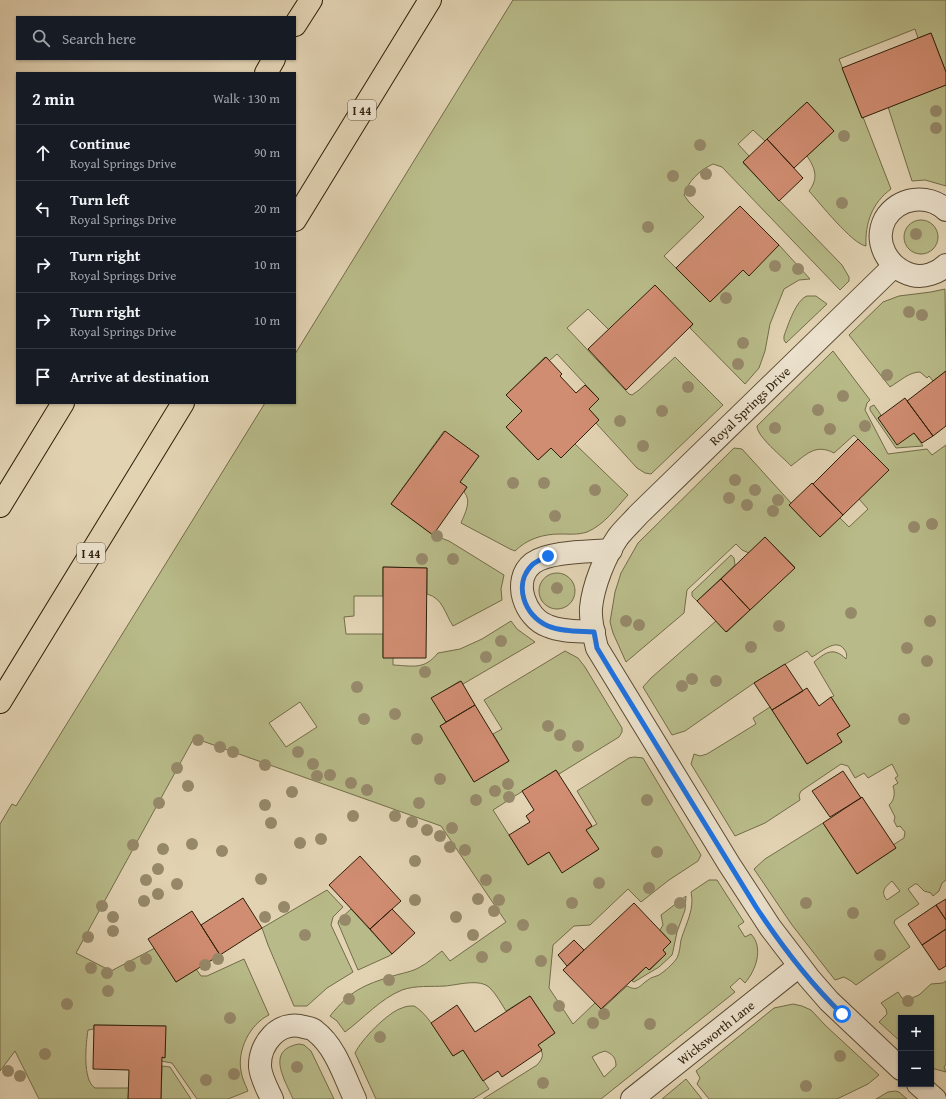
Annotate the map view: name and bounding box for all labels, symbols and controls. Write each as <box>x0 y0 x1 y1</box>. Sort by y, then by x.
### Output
search box <box>16 16 296 60</box>
icon: search <box>30 27 52 49</box>
text: Search here <box>62 28 136 49</box>
text: 2 min <box>32 86 74 111</box>
text: Walk · 130 m <box>213 89 280 108</box>
road number: I 44 <box>348 100 376 120</box>
text: Continue <box>70 133 131 154</box>
icon: ahead <box>32 142 54 164</box>
text: 90 m <box>254 143 280 162</box>
text: Royal Springs Drive <box>70 154 176 173</box>
text: Turn left <box>70 189 129 210</box>
icon: left <box>32 198 54 220</box>
text: 20 m <box>254 199 280 218</box>
text: Royal Springs Drive <box>70 210 176 229</box>
text: Turn right <box>70 245 141 266</box>
icon: right <box>32 254 54 276</box>
text: 10 m <box>254 255 280 274</box>
text: Royal Springs Drive <box>70 266 176 285</box>
text: Turn right <box>70 301 141 322</box>
icon: right <box>32 310 54 332</box>
text: 10 m <box>254 311 280 330</box>
text: Royal Springs Drive <box>70 322 176 341</box>
street label: Royal Springs Drive <box>705 362 795 450</box>
icon: arrive <box>32 366 54 388</box>
text: Arrive at destination <box>70 366 209 387</box>
road number: I 44 <box>77 543 105 563</box>
route end <box>539 547 557 565</box>
street label: Wicksworth Lane <box>673 996 758 1069</box>
route start <box>833 1005 851 1023</box>
map controls <box>898 1015 934 1087</box>
button: + <box>898 1015 934 1051</box>
button: − <box>898 1051 934 1087</box>

